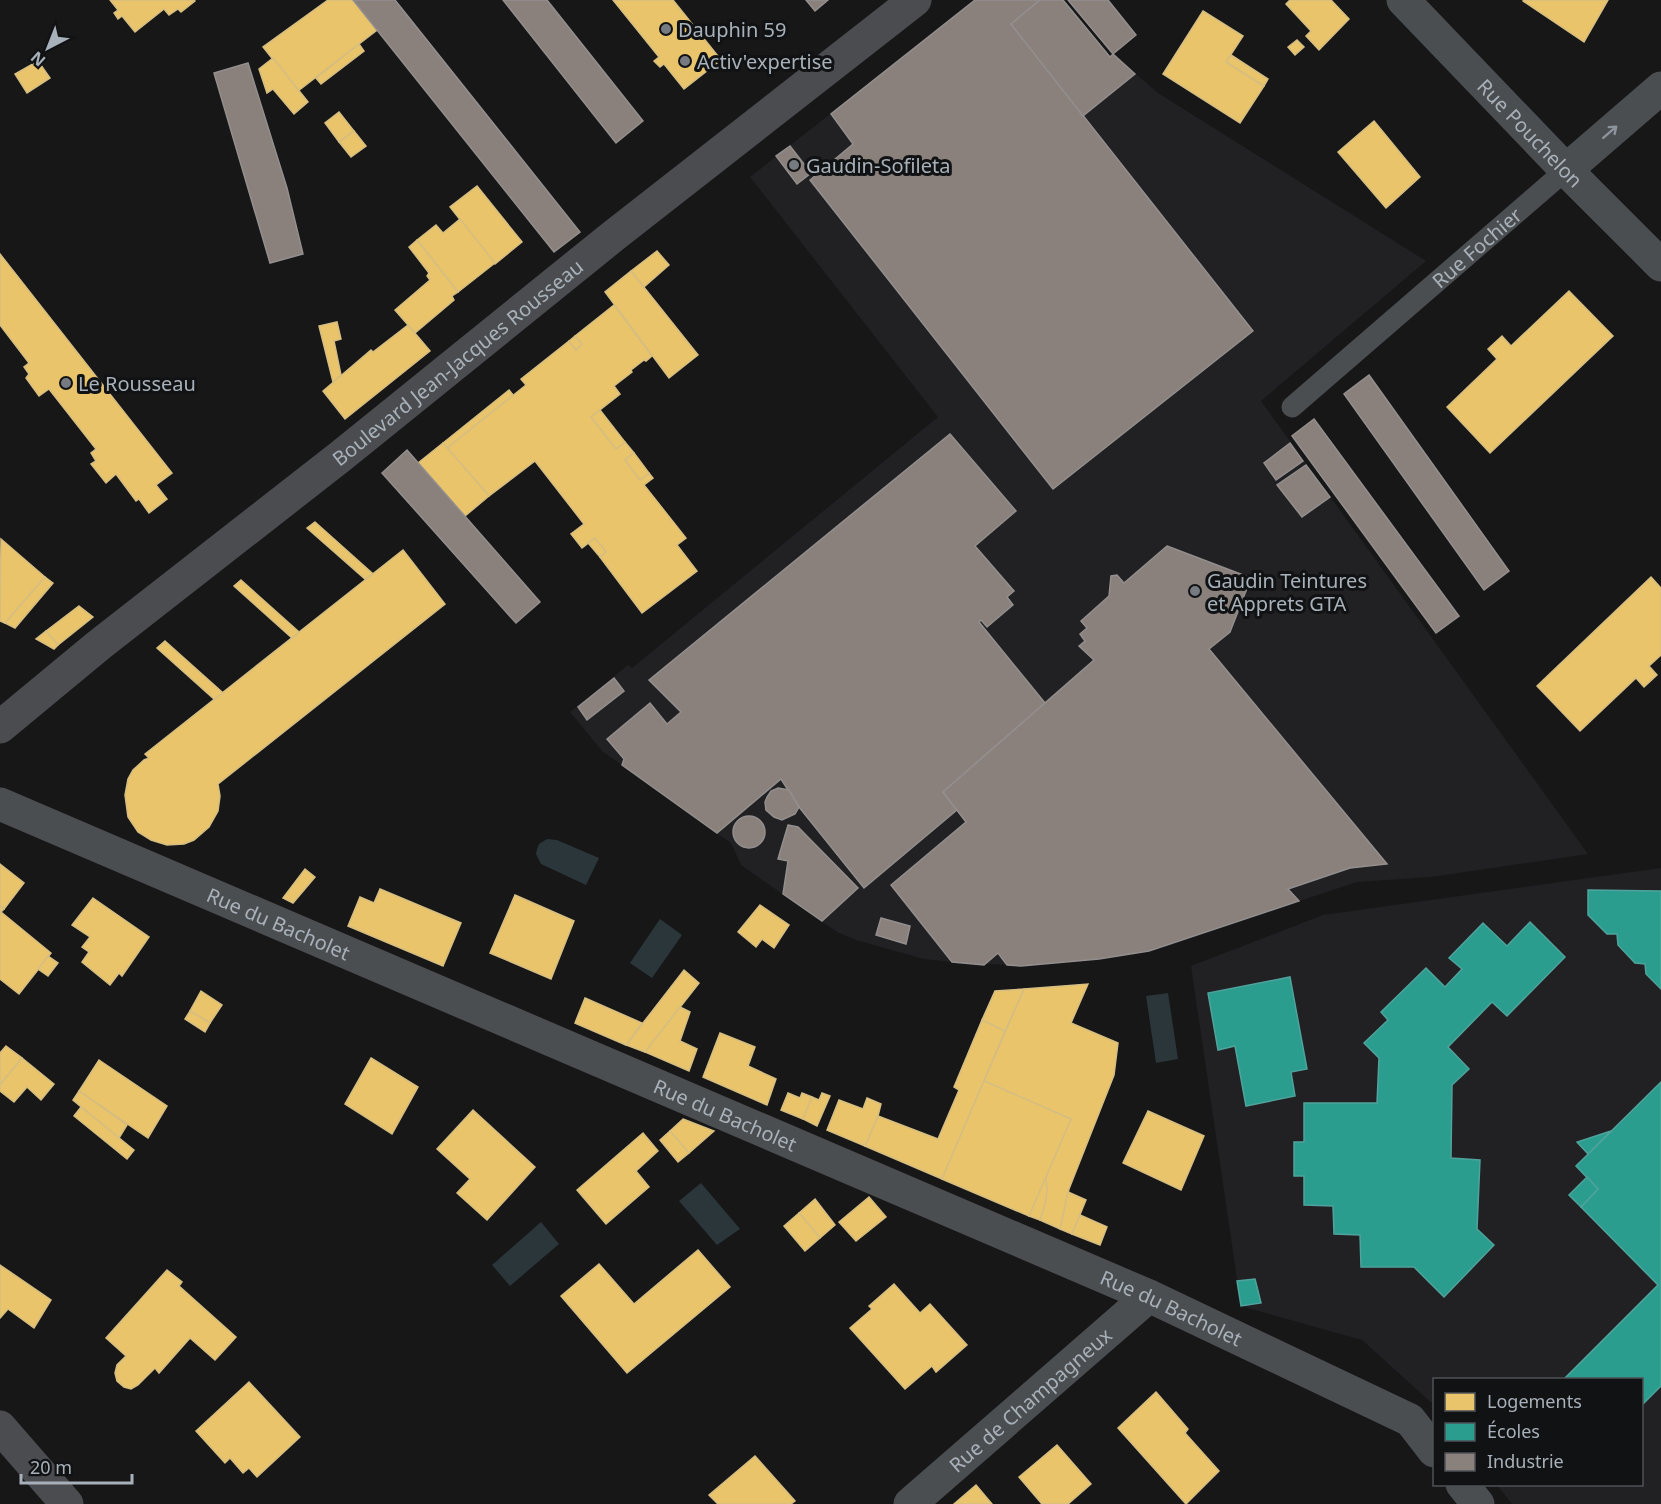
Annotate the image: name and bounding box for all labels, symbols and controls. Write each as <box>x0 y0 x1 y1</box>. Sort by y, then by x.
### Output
place label: Dauphin 59 <box>678 16 786 43</box>
north arrow <box>18 18 78 78</box>
marker: Dauphin 59 <box>659 22 673 36</box>
text: N <box>26 47 50 72</box>
place label: Activ'expertise <box>697 48 833 75</box>
marker: Activ'expertise <box>678 54 692 68</box>
street label: Rue Pouchelon <box>1472 73 1589 193</box>
one-way arrow <box>1602 125 1617 139</box>
place label: Gaudin-Sofileta <box>806 152 950 179</box>
marker: Gaudin-Sofileta <box>787 158 801 172</box>
street label: Rue Fochier <box>1426 201 1527 294</box>
street label: Boulevard Jean-Jacques Rousseau <box>326 253 588 472</box>
place label: Le Rousseau <box>78 370 196 397</box>
marker: Le Rousseau <box>59 376 73 390</box>
place label: Gaudin Teintures et Apprets GTA <box>1207 567 1367 617</box>
marker: Gaudin Teintures et Apprets GTA <box>1188 584 1202 598</box>
street label: Rue du Bacholet <box>203 881 354 966</box>
street label: Rue du Bacholet <box>650 1072 801 1157</box>
street label: Rue du Bacholet <box>1096 1263 1247 1352</box>
street label: Rue de Champagneux <box>943 1321 1117 1478</box>
legend <box>1433 1378 1643 1486</box>
text: Logements <box>1487 1389 1582 1413</box>
text: Écoles <box>1487 1419 1540 1443</box>
scale bar <box>21 1447 132 1485</box>
text: Industrie <box>1487 1449 1564 1473</box>
text: 20 m <box>30 1455 72 1479</box>

